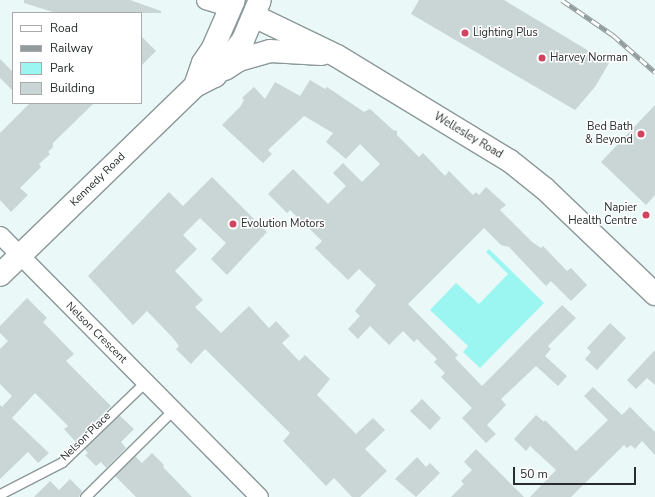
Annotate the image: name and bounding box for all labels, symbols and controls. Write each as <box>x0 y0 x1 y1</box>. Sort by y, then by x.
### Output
legend <box>12 12 142 104</box>
text: Road <box>50 20 78 36</box>
place label: Lighting Plus <box>473 26 538 40</box>
marker: Lighting Plus <box>460 28 470 38</box>
text: Railway <box>50 40 93 56</box>
place label: Harvey Norman <box>550 51 628 65</box>
marker: Harvey Norman <box>537 53 547 63</box>
text: Park <box>50 60 74 76</box>
text: Building <box>50 80 95 96</box>
street label: Wellesley Road <box>431 110 505 162</box>
place label: Bed Bath & Beyond <box>585 121 633 147</box>
marker: Bed Bath & Beyond <box>636 129 646 139</box>
street label: Kennedy Road <box>68 150 128 210</box>
place label: Napier Health Centre <box>568 202 637 228</box>
marker: Napier Health Centre <box>640 209 652 221</box>
place label: Evolution Motors <box>241 217 325 231</box>
marker: Evolution Motors <box>228 219 238 229</box>
street label: Nelson Crescent <box>63 300 129 366</box>
street label: Nelson Place <box>58 410 114 464</box>
scale bar <box>515 459 638 485</box>
text: 50 m <box>520 466 548 482</box>

